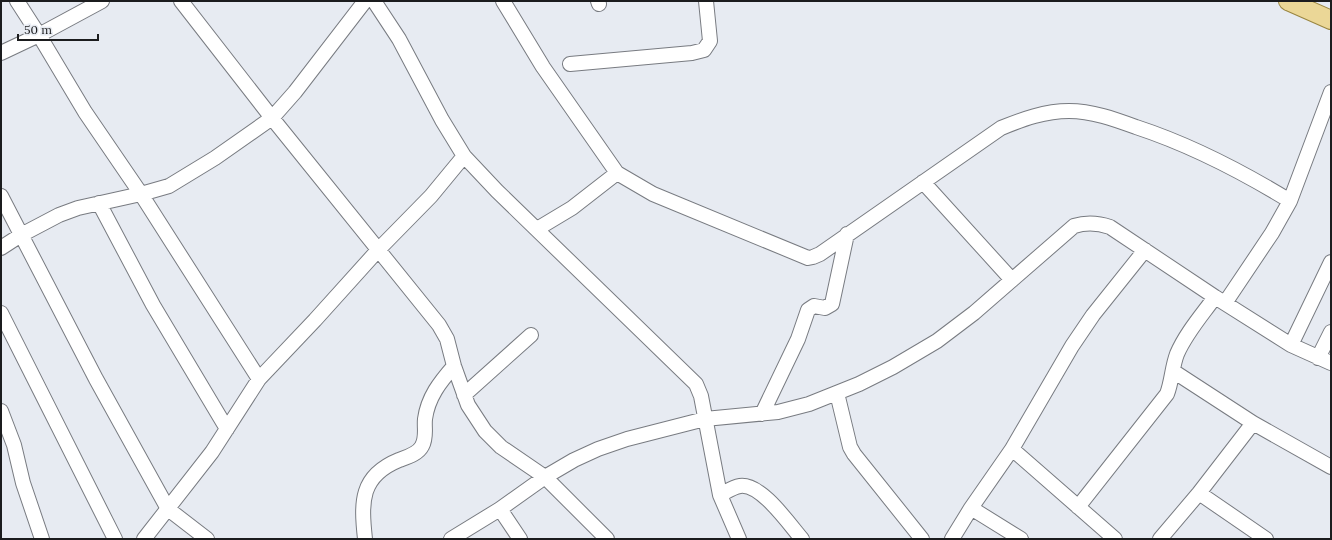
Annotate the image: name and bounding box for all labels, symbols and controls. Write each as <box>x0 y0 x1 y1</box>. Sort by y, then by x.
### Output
scale bar <box>18 16 98 42</box>
text: 50 m <box>24 22 52 37</box>

